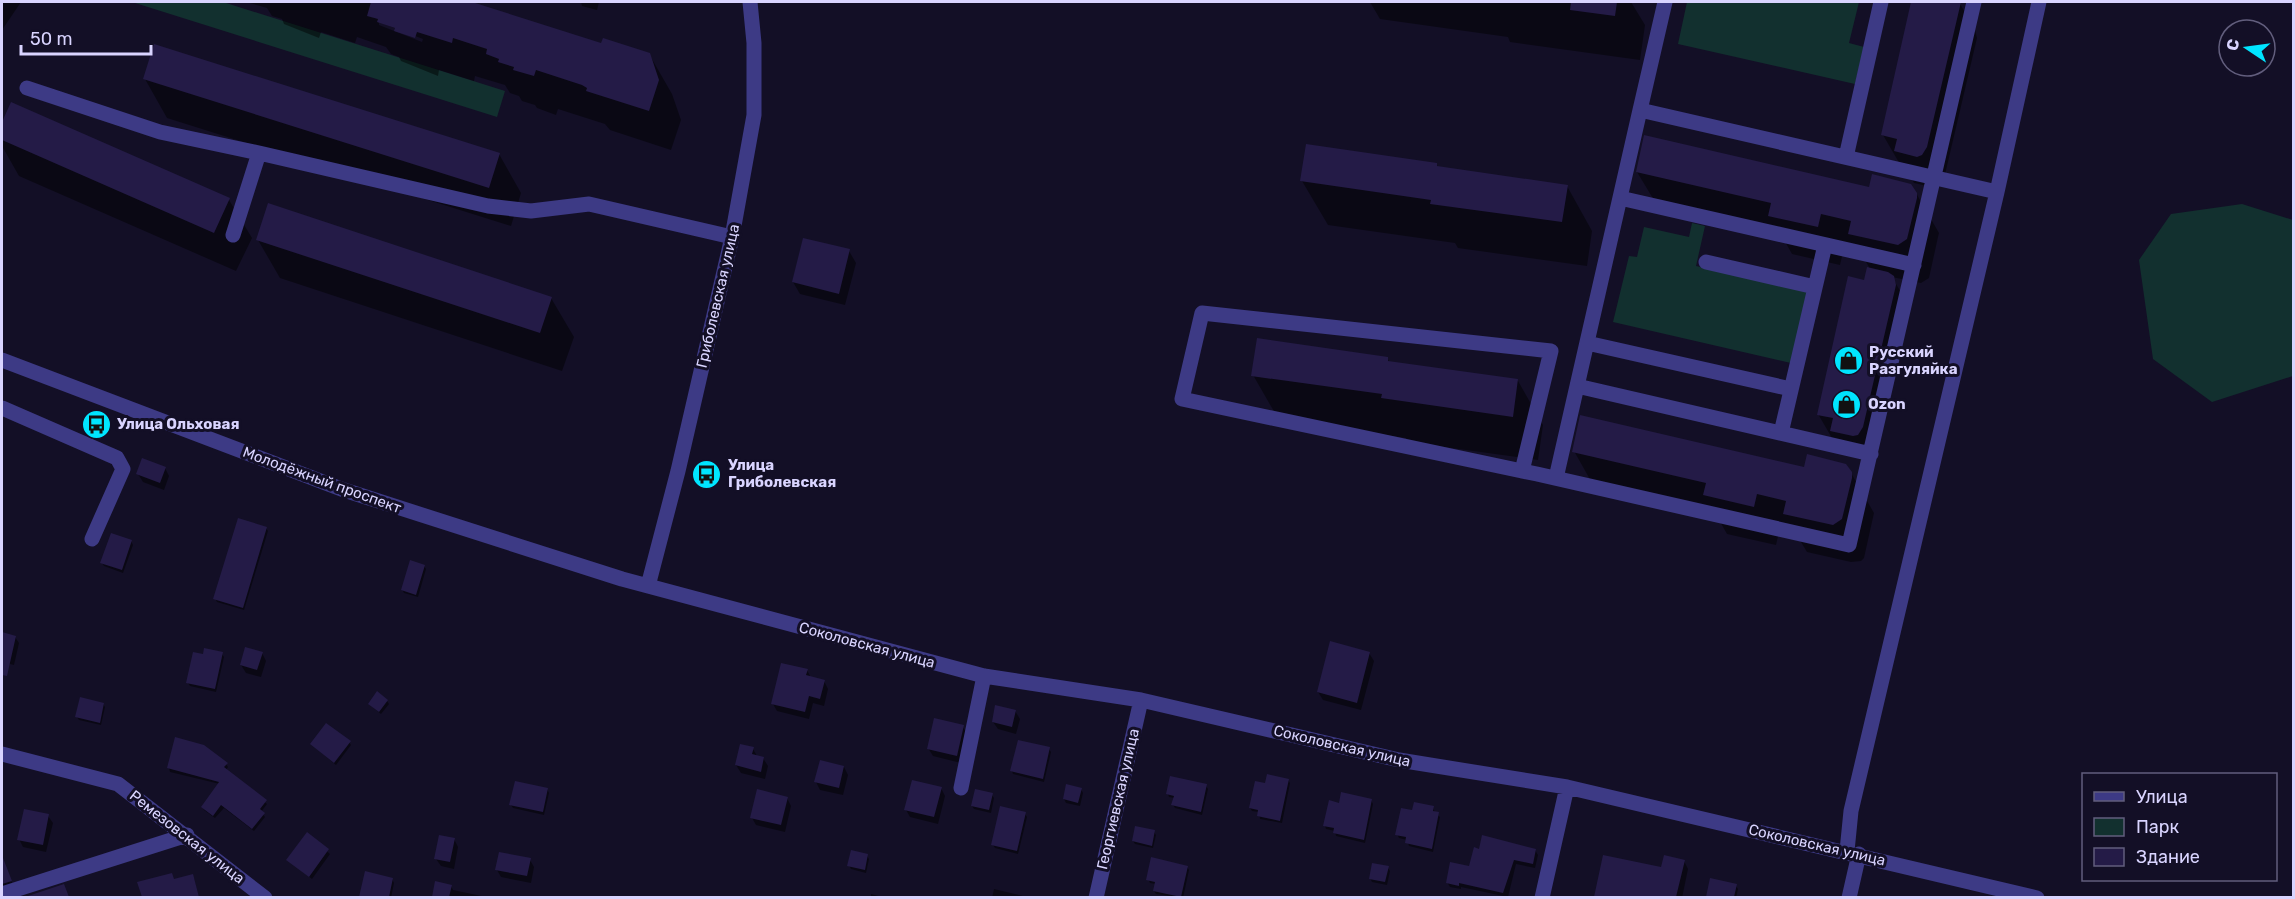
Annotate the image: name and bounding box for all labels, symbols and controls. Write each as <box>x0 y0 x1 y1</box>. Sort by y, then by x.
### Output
scale bar <box>21 18 152 56</box>
north arrow <box>2217 18 2277 78</box>
text: 50 m <box>30 28 73 50</box>
text: С <box>2222 37 2243 52</box>
street label: Гриболевская улица <box>693 222 743 370</box>
place label: Русский Разгуляйка <box>1869 343 1958 378</box>
shop icon: Русский Разгуляйка <box>1832 345 1864 377</box>
shop icon: Ozon <box>1831 388 1863 420</box>
place label: Ozon <box>1868 395 1906 413</box>
bus stop icon: Улица Ольховая <box>80 408 112 440</box>
place label: Улица Ольховая <box>117 415 240 433</box>
street label: Молодёжный проспект <box>240 443 404 517</box>
place label: Улица Гриболевская <box>728 456 836 491</box>
bus stop icon: Улица Гриболевская <box>691 458 723 490</box>
street label: Соколовская улица <box>797 618 937 672</box>
street label: Соколовская улица <box>1272 721 1412 771</box>
street label: Георгиевская улица <box>1093 727 1143 871</box>
legend <box>2082 773 2277 881</box>
text: Улица <box>2136 786 2188 808</box>
street label: Ремезовская улица <box>126 787 248 887</box>
text: Парк <box>2136 816 2180 838</box>
street label: Соколовская улица <box>1747 820 1887 870</box>
text: Здание <box>2136 846 2200 868</box>

